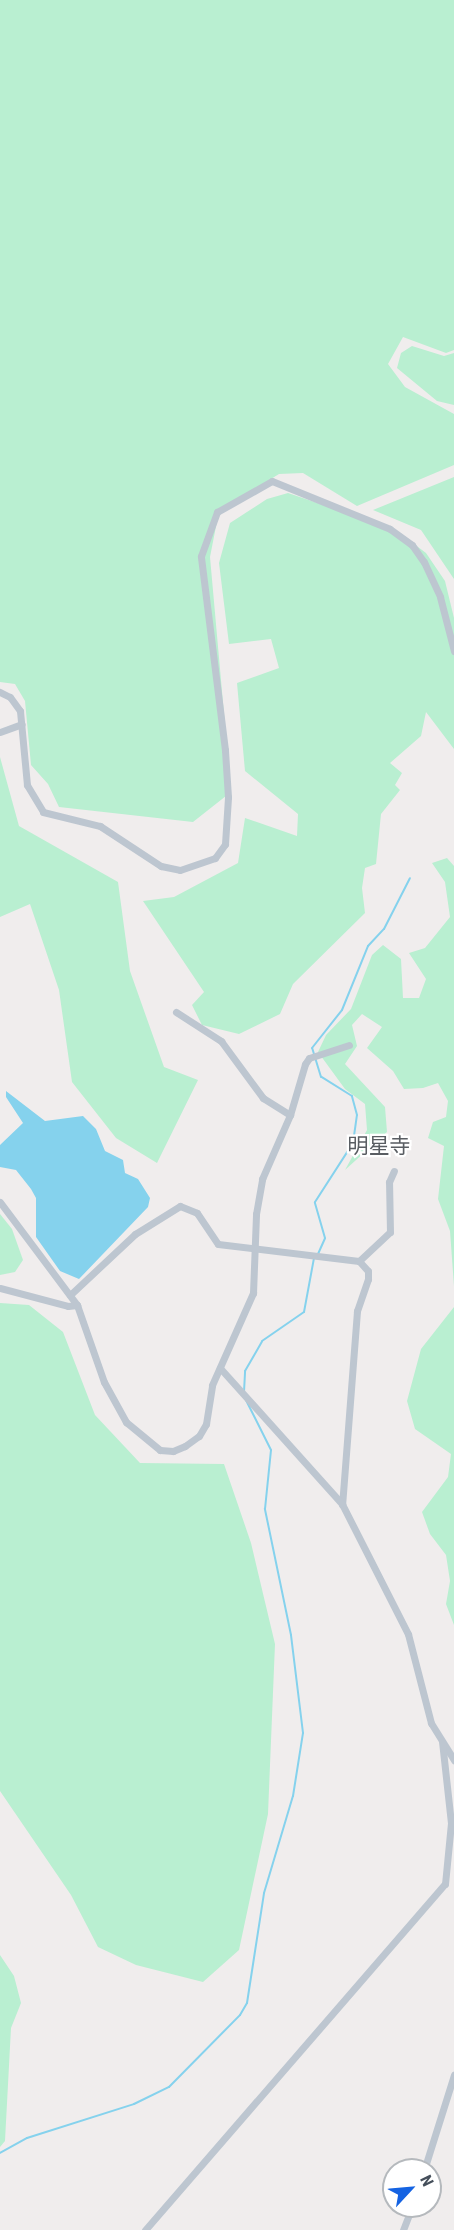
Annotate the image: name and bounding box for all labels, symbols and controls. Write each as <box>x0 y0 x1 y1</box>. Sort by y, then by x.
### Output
district label: 明星寺 <box>348 1133 410 1159</box>
north arrow <box>382 2158 442 2218</box>
text: N <box>416 2172 438 2189</box>

